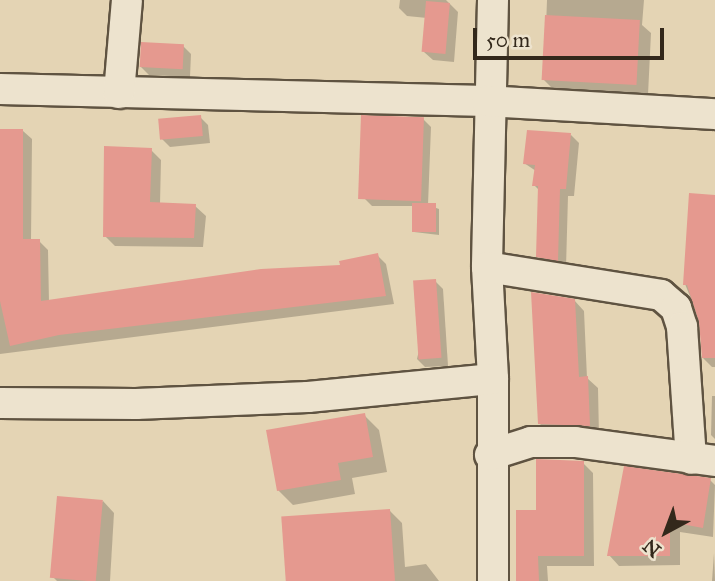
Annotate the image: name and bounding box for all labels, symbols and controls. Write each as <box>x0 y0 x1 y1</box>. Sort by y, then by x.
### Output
scale bar <box>477 14 668 58</box>
text: 50 m <box>486 27 530 53</box>
north arrow <box>631 497 701 567</box>
text: N <box>638 534 666 562</box>

